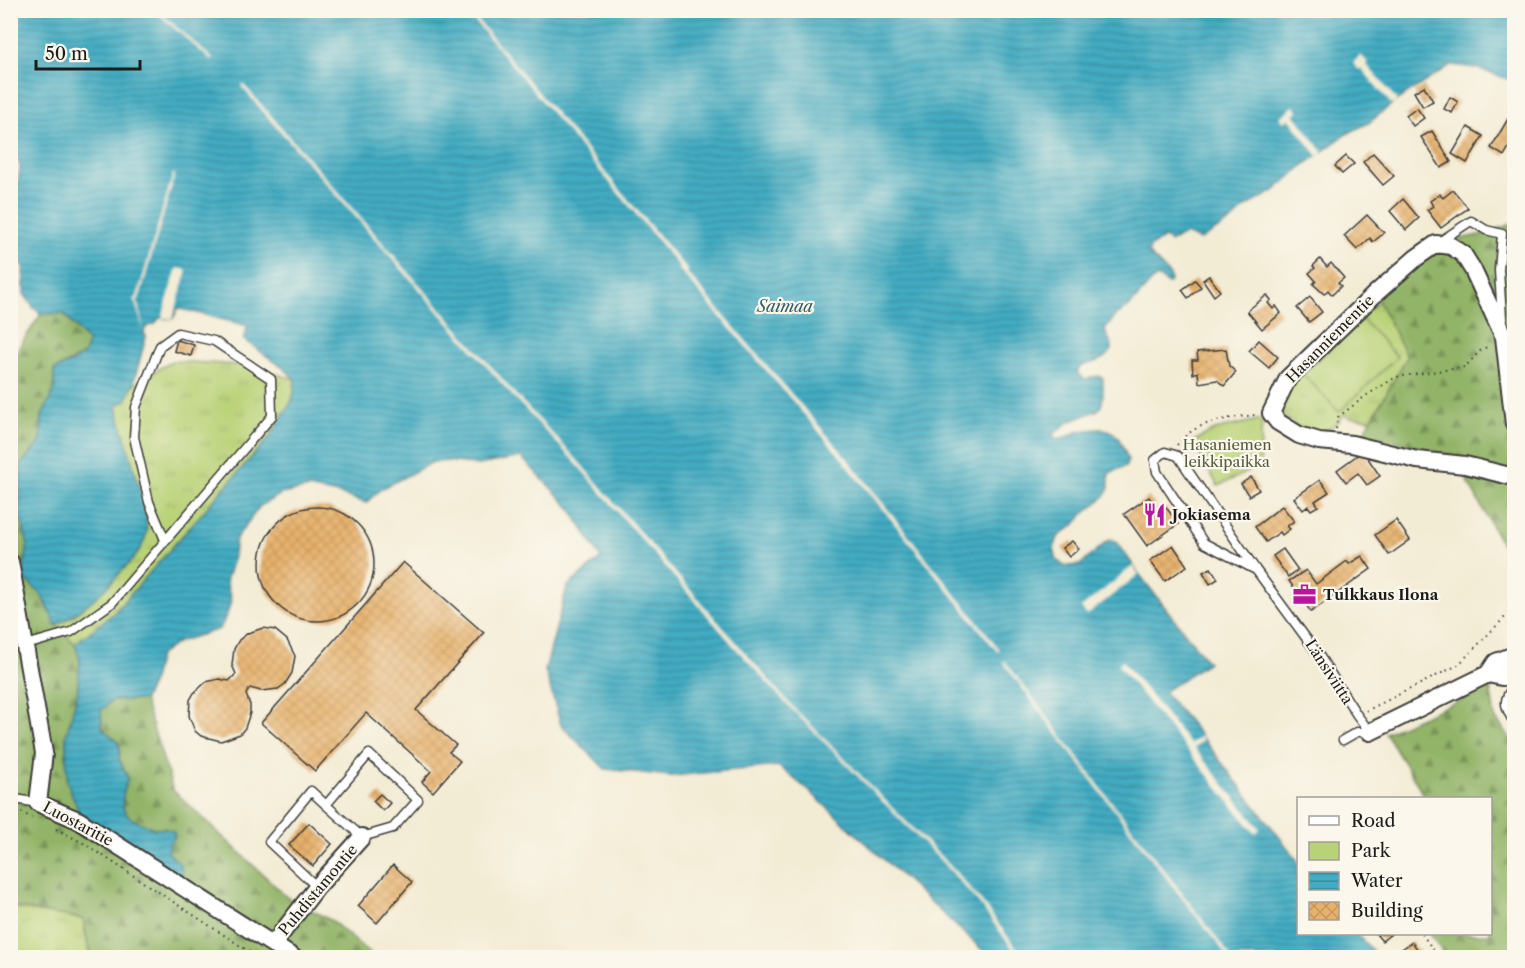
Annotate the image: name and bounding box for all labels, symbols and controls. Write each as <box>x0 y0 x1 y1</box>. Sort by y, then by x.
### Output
scale bar <box>36 33 140 71</box>
text: 50 m <box>45 43 88 65</box>
street label: Hasanniementie <box>1282 291 1378 387</box>
water label: Saimaa <box>756 296 813 316</box>
park label: Hasaniemen leikkipaikka <box>1182 435 1272 471</box>
restaurant icon: Jokiasema <box>1141 502 1167 528</box>
place label: Jokiasema <box>1169 505 1251 524</box>
office icon: Tulkkaus Ilona <box>1292 582 1318 608</box>
place label: Tulkkaus Ilona <box>1323 585 1439 604</box>
street label: Länsiviitta <box>1301 636 1358 708</box>
street label: Luostaritie <box>40 797 117 850</box>
legend <box>1297 797 1492 935</box>
text: Road <box>1351 810 1396 832</box>
street label: Puhdistamontie <box>274 840 361 939</box>
text: Park <box>1351 840 1392 862</box>
text: Water <box>1350 870 1403 892</box>
text: Building <box>1351 900 1423 922</box>

